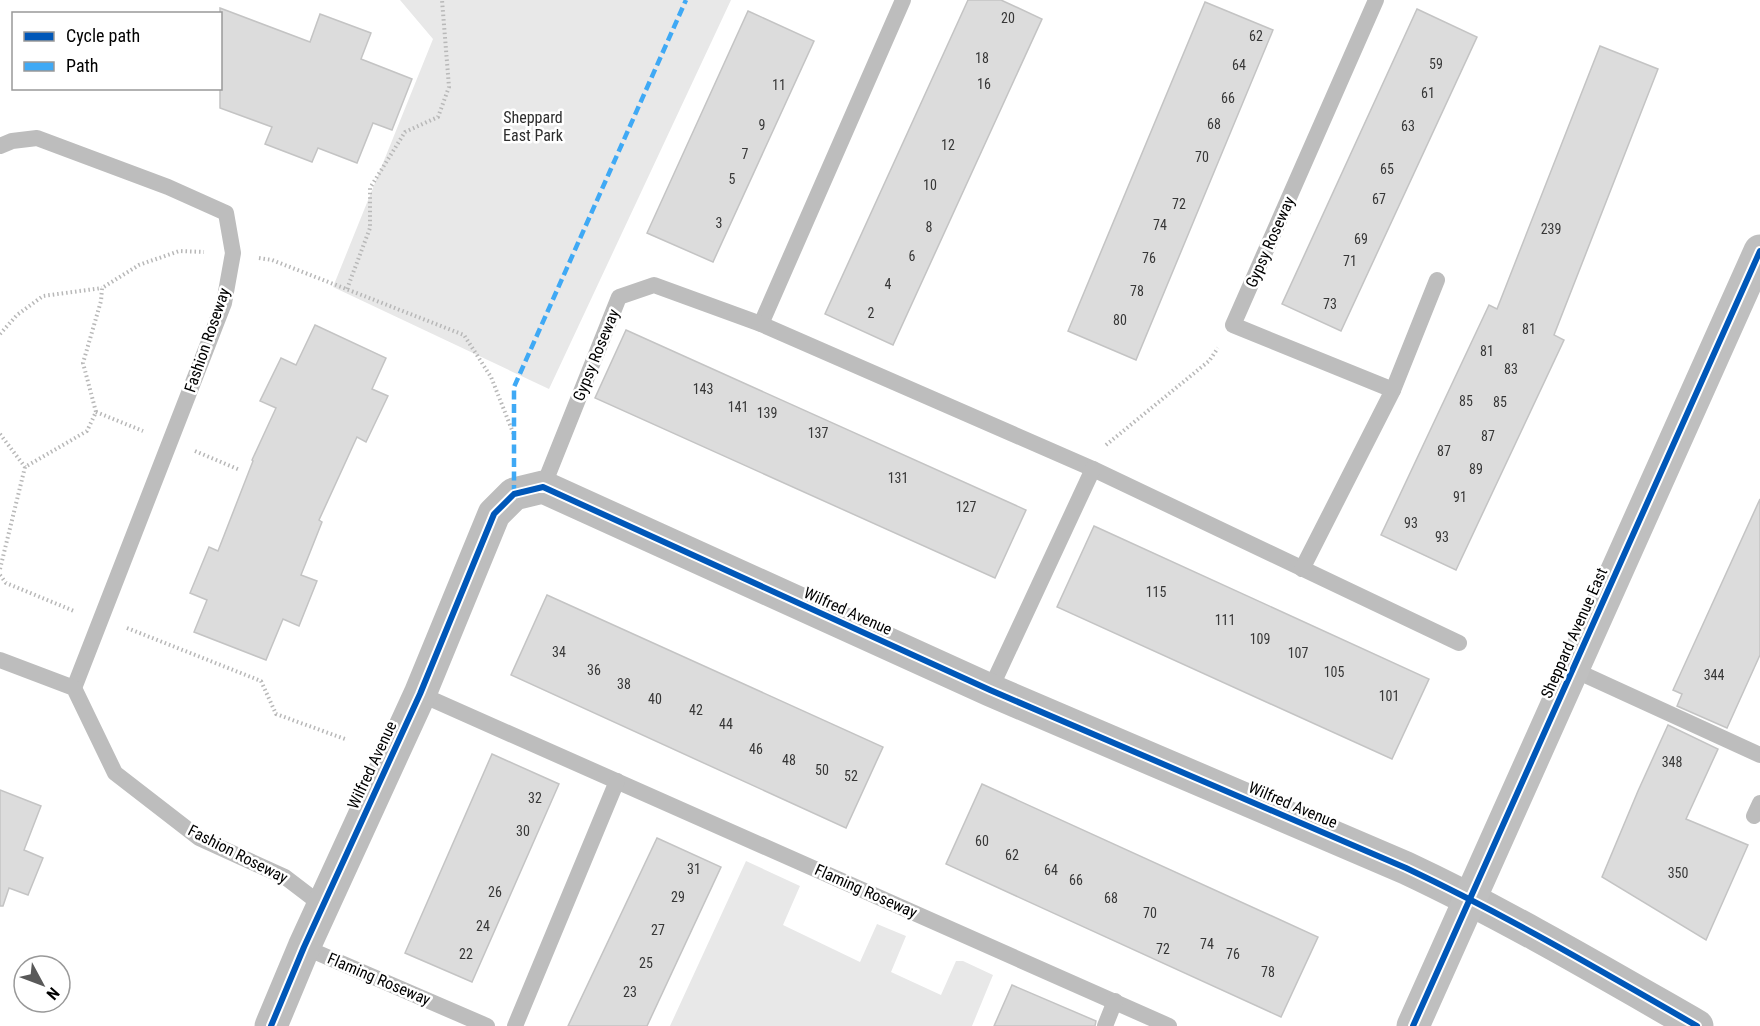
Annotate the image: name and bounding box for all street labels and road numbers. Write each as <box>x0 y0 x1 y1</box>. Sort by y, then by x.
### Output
street label: Gypsy Roseway <box>1241 193 1299 290</box>
street label: Fashion Roseway <box>180 285 234 395</box>
street label: Gypsy Roseway <box>569 306 623 404</box>
street label: Sheppard Avenue East <box>1537 565 1611 701</box>
street label: Wilfred Avenue <box>801 583 895 639</box>
street label: Wilfred Avenue <box>343 718 401 812</box>
street label: Wilfred Avenue <box>1246 778 1340 832</box>
street label: Fashion Roseway <box>185 821 291 887</box>
street label: Flaming Roseway <box>812 860 920 922</box>
street label: Flaming Roseway <box>325 949 434 1009</box>

